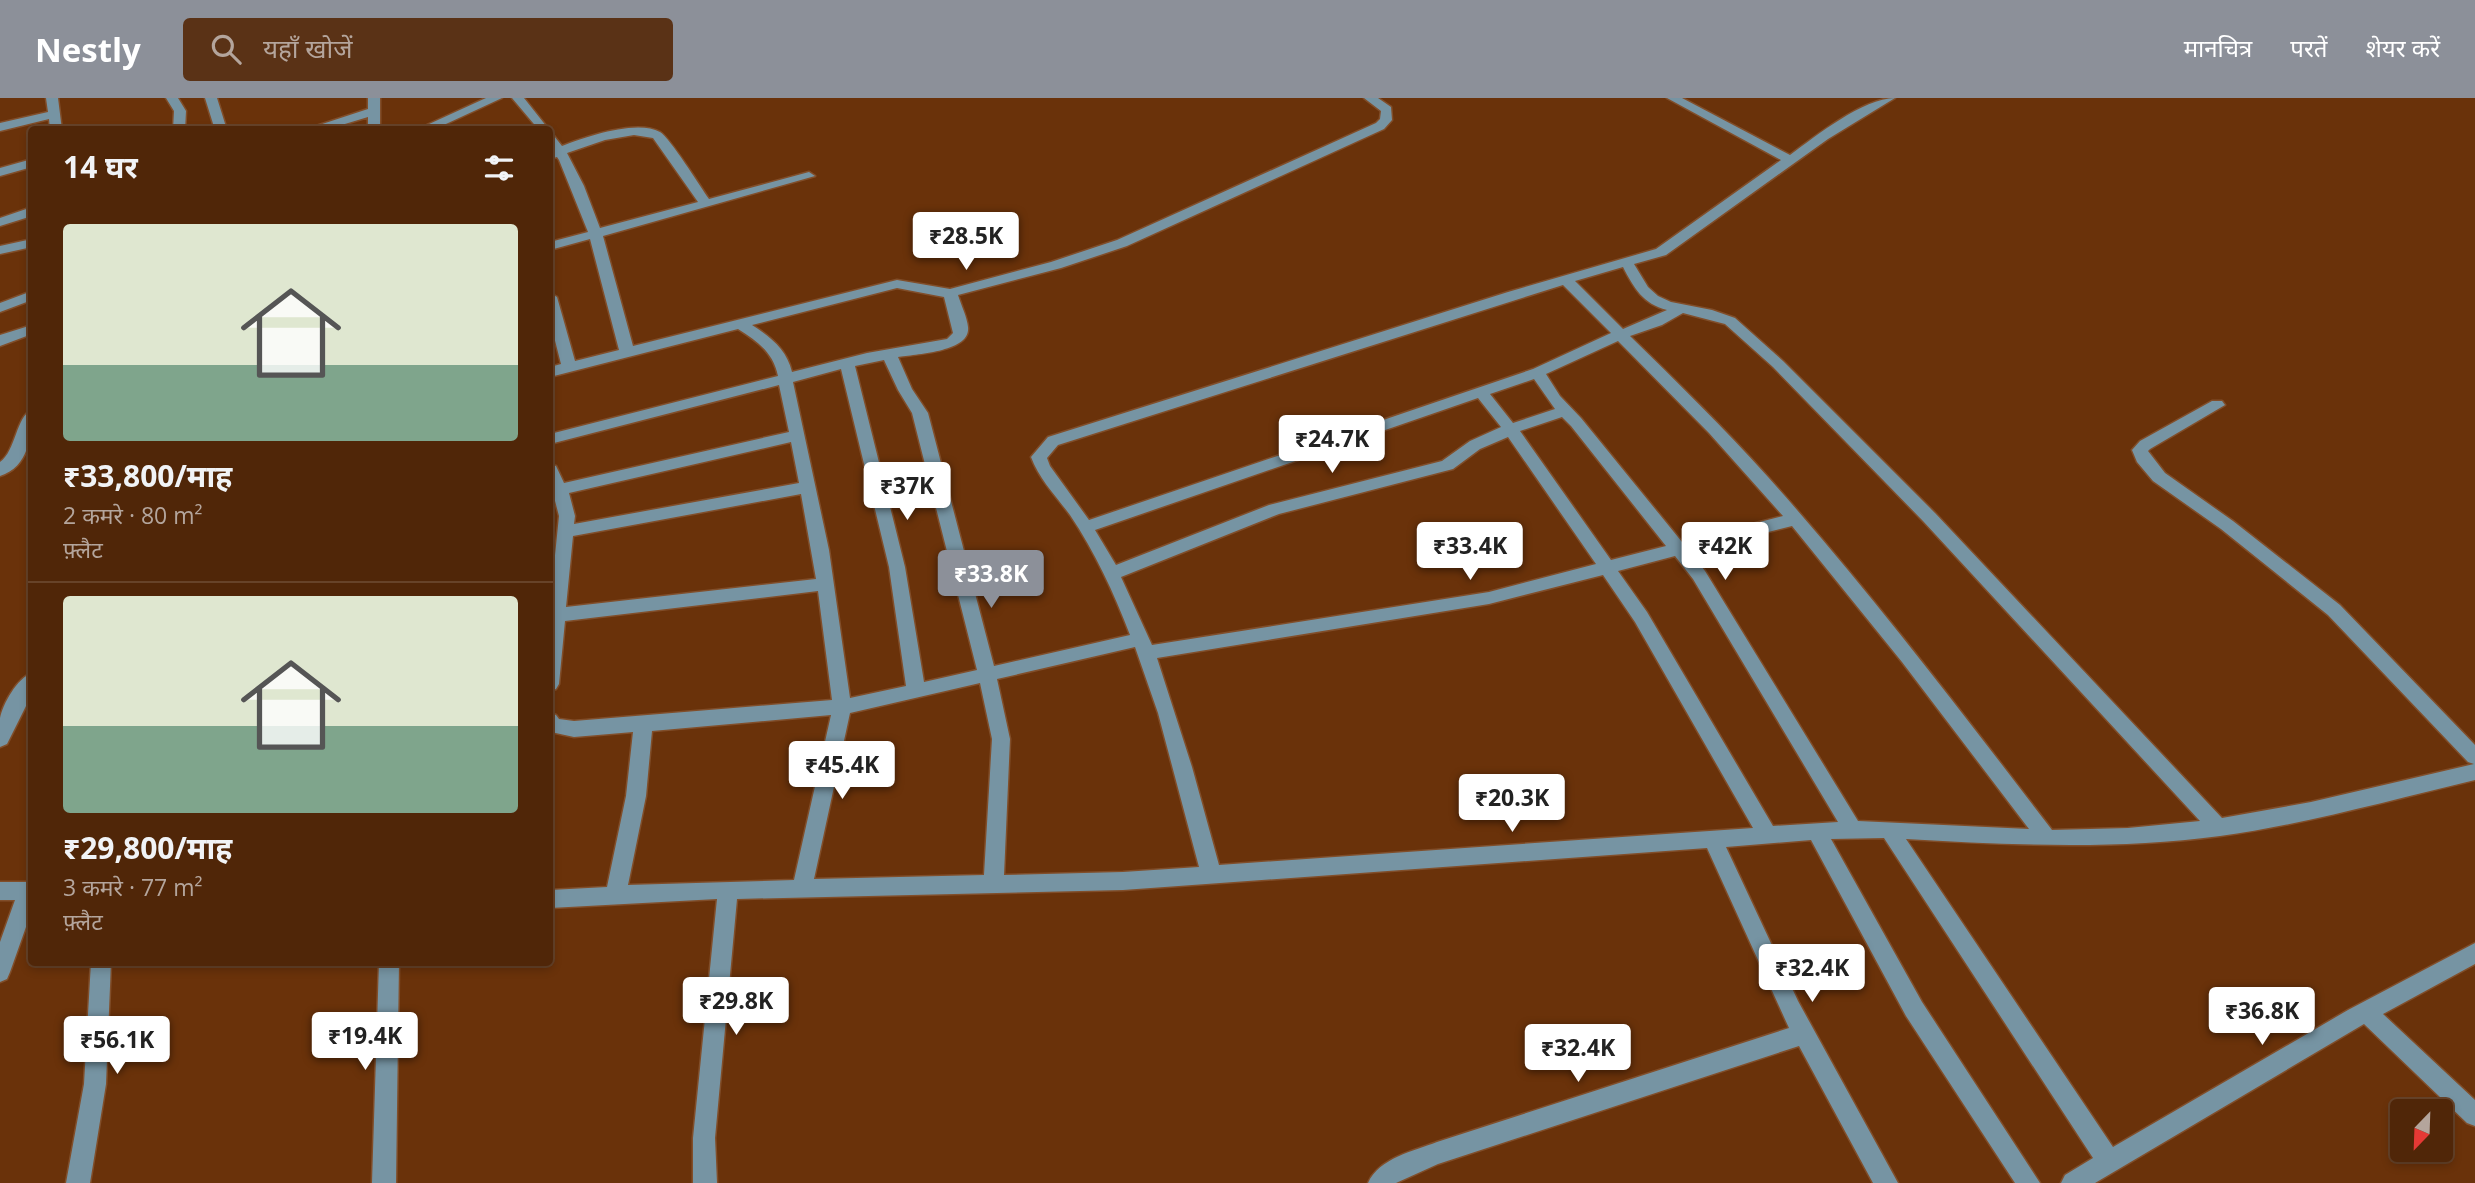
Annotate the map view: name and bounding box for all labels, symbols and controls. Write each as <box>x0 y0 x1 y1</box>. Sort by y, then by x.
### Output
search box <box>183 18 673 81</box>
text: Nestly <box>35 27 141 72</box>
icon: search <box>207 30 245 68</box>
text: यहाँ खोजें <box>263 30 353 66</box>
text: मानचित्र <box>2184 31 2252 64</box>
text: परतें <box>2290 31 2327 64</box>
text: शेयर करें <box>2365 31 2440 64</box>
text: 14 घर <box>63 146 138 187</box>
icon: filters <box>480 149 518 187</box>
pin: ₹28.5K <box>909 212 1023 272</box>
text: ₹28.5K <box>929 219 1003 251</box>
icon: home <box>228 270 354 396</box>
pin: ₹24.7K <box>1275 416 1389 475</box>
text: ₹24.7K <box>1295 422 1369 454</box>
text: ₹33,800/माह <box>63 455 232 496</box>
pin: ₹37K <box>866 462 948 522</box>
text: ₹37K <box>880 469 934 501</box>
text: 2 कमरे · 80 m² <box>63 499 203 531</box>
pin: ₹33.4K <box>1413 522 1527 582</box>
pin: ₹42K <box>1684 522 1766 582</box>
text: ₹33.4K <box>1433 529 1507 561</box>
text: ₹42K <box>1698 529 1752 561</box>
text: फ़्लैट <box>63 533 103 565</box>
pin: ₹33.8K <box>934 550 1048 610</box>
text: ₹33.8K <box>954 557 1028 589</box>
icon: home <box>228 642 354 768</box>
pin: ₹45.4K <box>785 742 899 801</box>
text: ₹45.4K <box>805 748 879 780</box>
pin: ₹20.3K <box>1455 774 1569 834</box>
text: ₹20.3K <box>1475 781 1549 813</box>
text: ₹29,800/माह <box>63 827 232 868</box>
text: 3 कमरे · 77 m² <box>63 871 203 903</box>
text: फ़्लैट <box>63 905 103 937</box>
pin: ₹32.4K <box>1755 944 1869 1004</box>
text: ₹32.4K <box>1775 951 1849 983</box>
pin: ₹29.8K <box>679 978 793 1037</box>
text: ₹29.8K <box>699 984 773 1016</box>
pin: ₹36.8K <box>2205 988 2319 1047</box>
text: ₹36.8K <box>2225 994 2299 1026</box>
pin: ₹19.4K <box>308 1012 422 1072</box>
pin: ₹56.1K <box>60 1016 174 1076</box>
text: ₹19.4K <box>328 1019 402 1051</box>
text: ₹56.1K <box>80 1023 154 1055</box>
pin: ₹32.4K <box>1521 1024 1635 1084</box>
text: ₹32.4K <box>1541 1031 1615 1063</box>
north arrow <box>2390 1099 2454 1162</box>
map controls <box>2390 1099 2453 1162</box>

